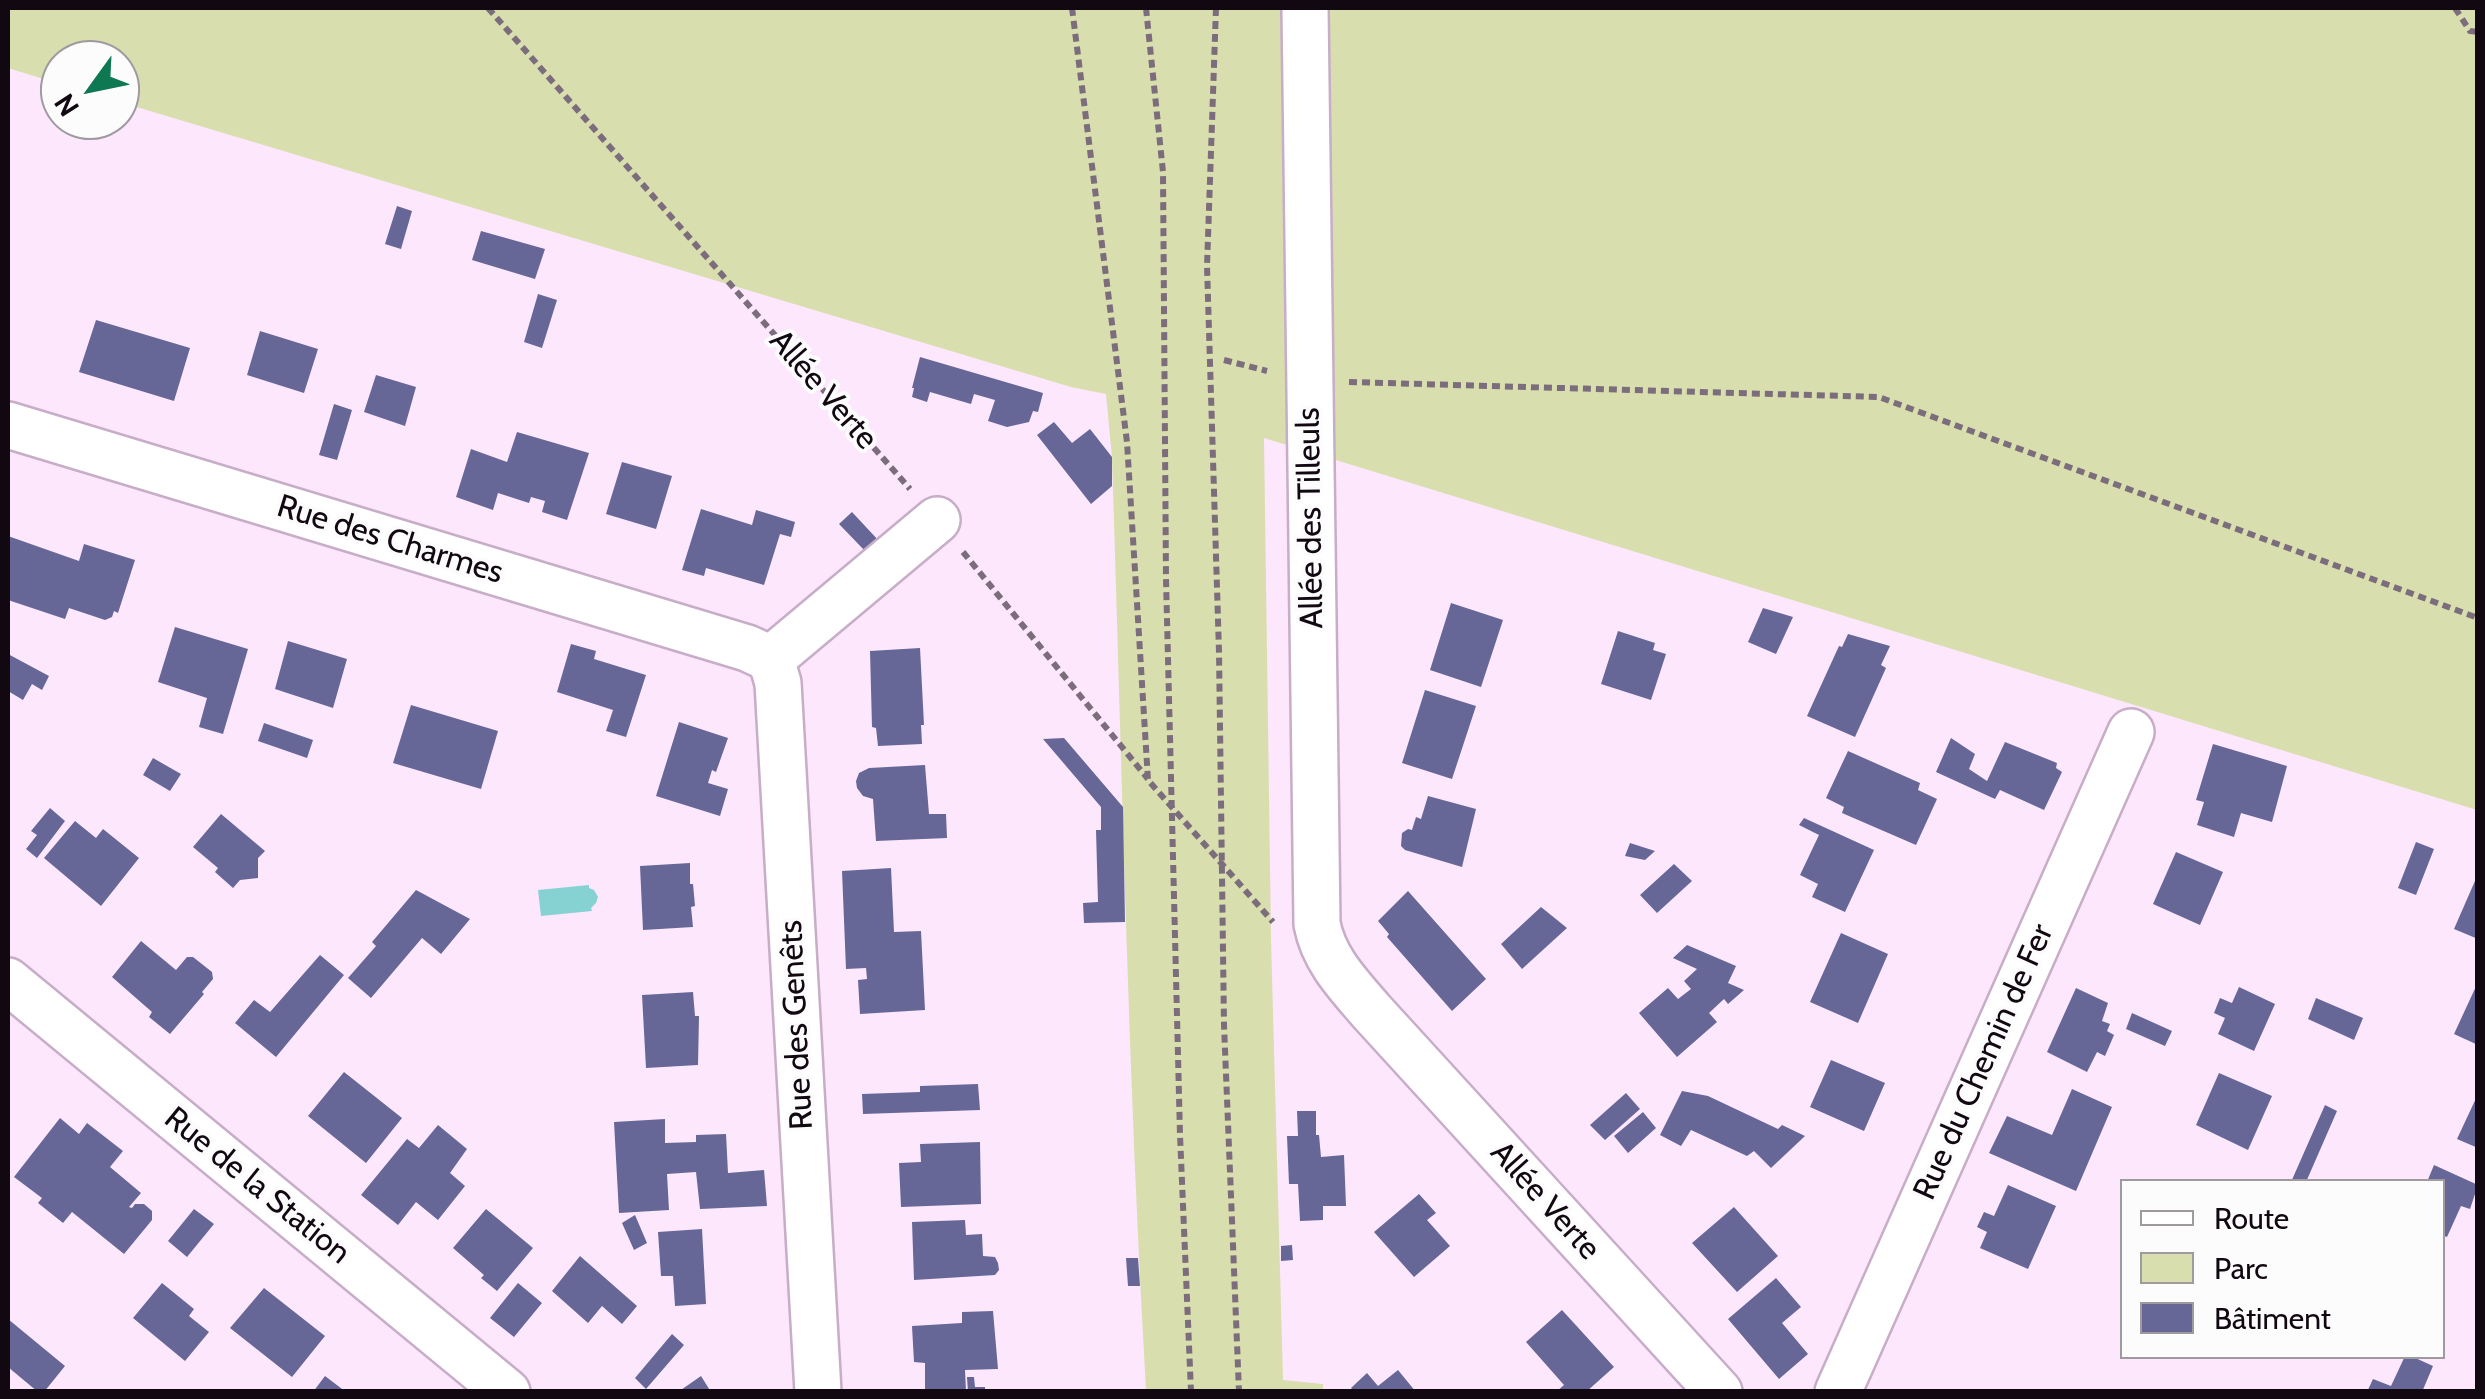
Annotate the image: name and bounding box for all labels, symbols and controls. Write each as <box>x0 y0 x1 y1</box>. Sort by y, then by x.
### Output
north arrow <box>40 40 140 140</box>
text: N <box>47 88 86 123</box>
street label: Allée Verte <box>761 322 885 458</box>
street label: Allée des Tilleuls <box>1290 407 1332 629</box>
street label: Rue des Charmes <box>272 487 508 593</box>
street label: Rue du Chemin de Fer <box>1906 918 2062 1206</box>
street label: Rue des Genêts <box>772 919 822 1131</box>
street label: Rue de la Station <box>156 1099 358 1273</box>
street label: Allée Verte <box>1482 1134 1608 1268</box>
legend <box>2120 1179 2445 1359</box>
text: Route <box>2214 1200 2289 1237</box>
text: Parc <box>2214 1250 2268 1287</box>
text: Bâtiment <box>2214 1300 2331 1337</box>

